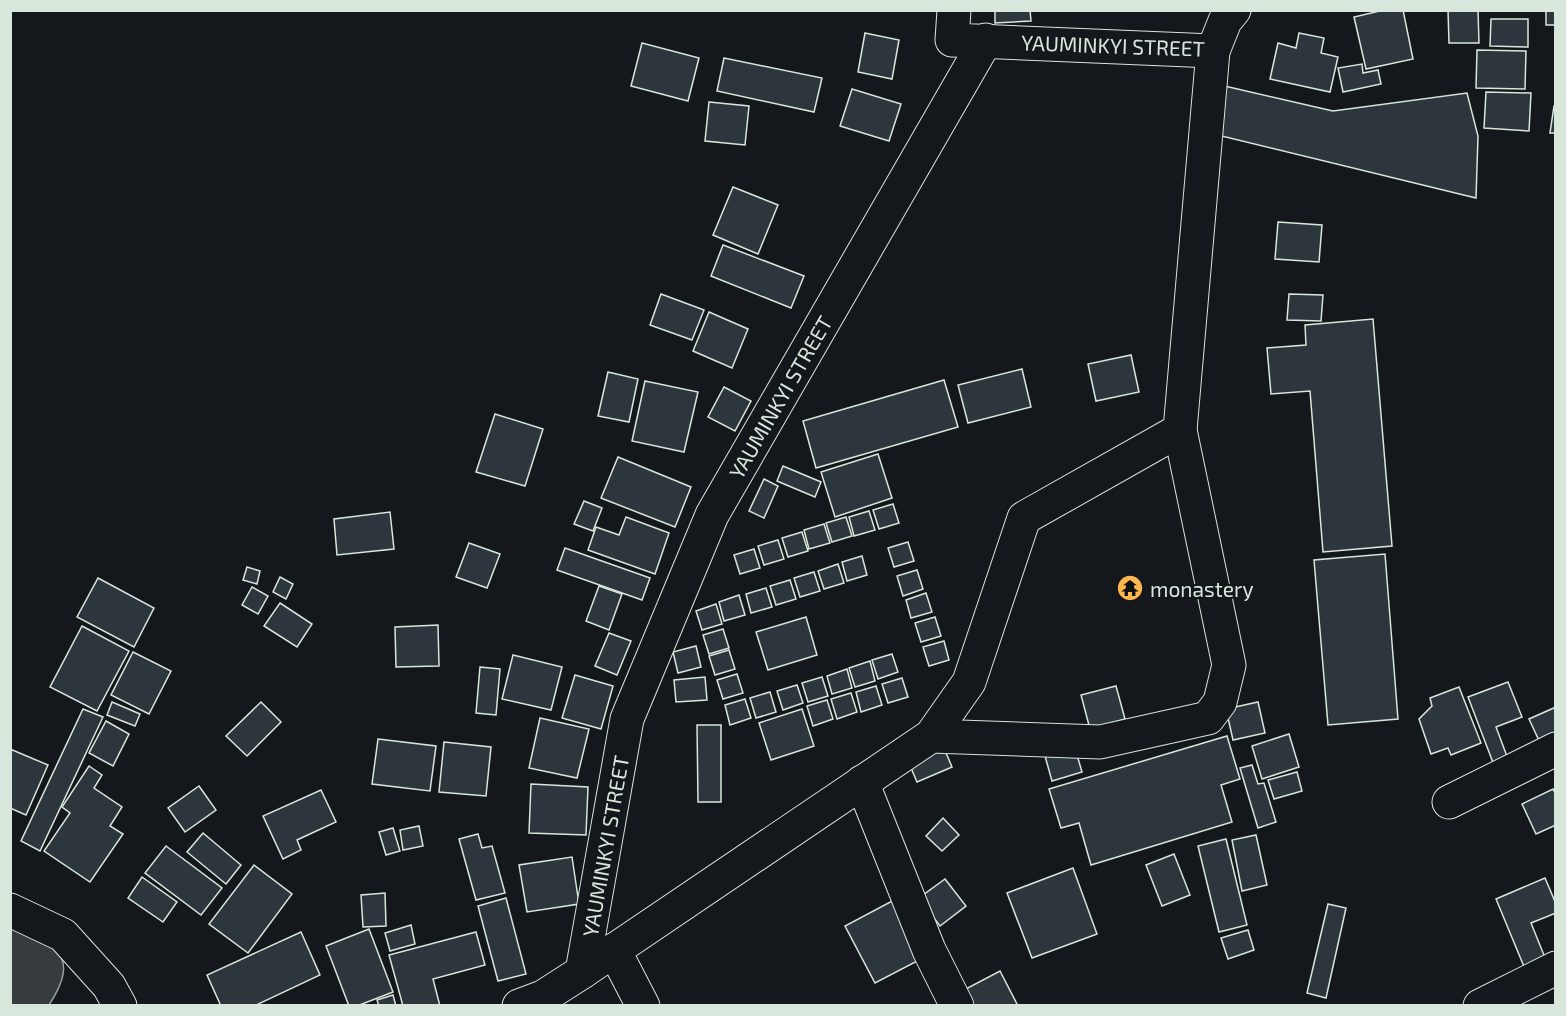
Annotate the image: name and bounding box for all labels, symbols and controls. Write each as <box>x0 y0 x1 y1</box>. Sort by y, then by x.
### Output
street label: YAUMINKYI STREET <box>1021 29 1205 61</box>
street label: YAUMINKYI STREET <box>723 311 837 483</box>
temple icon: monastery <box>1115 573 1145 603</box>
place label: monastery <box>1150 576 1254 601</box>
street label: YAUMINKYI STREET <box>577 753 633 939</box>

